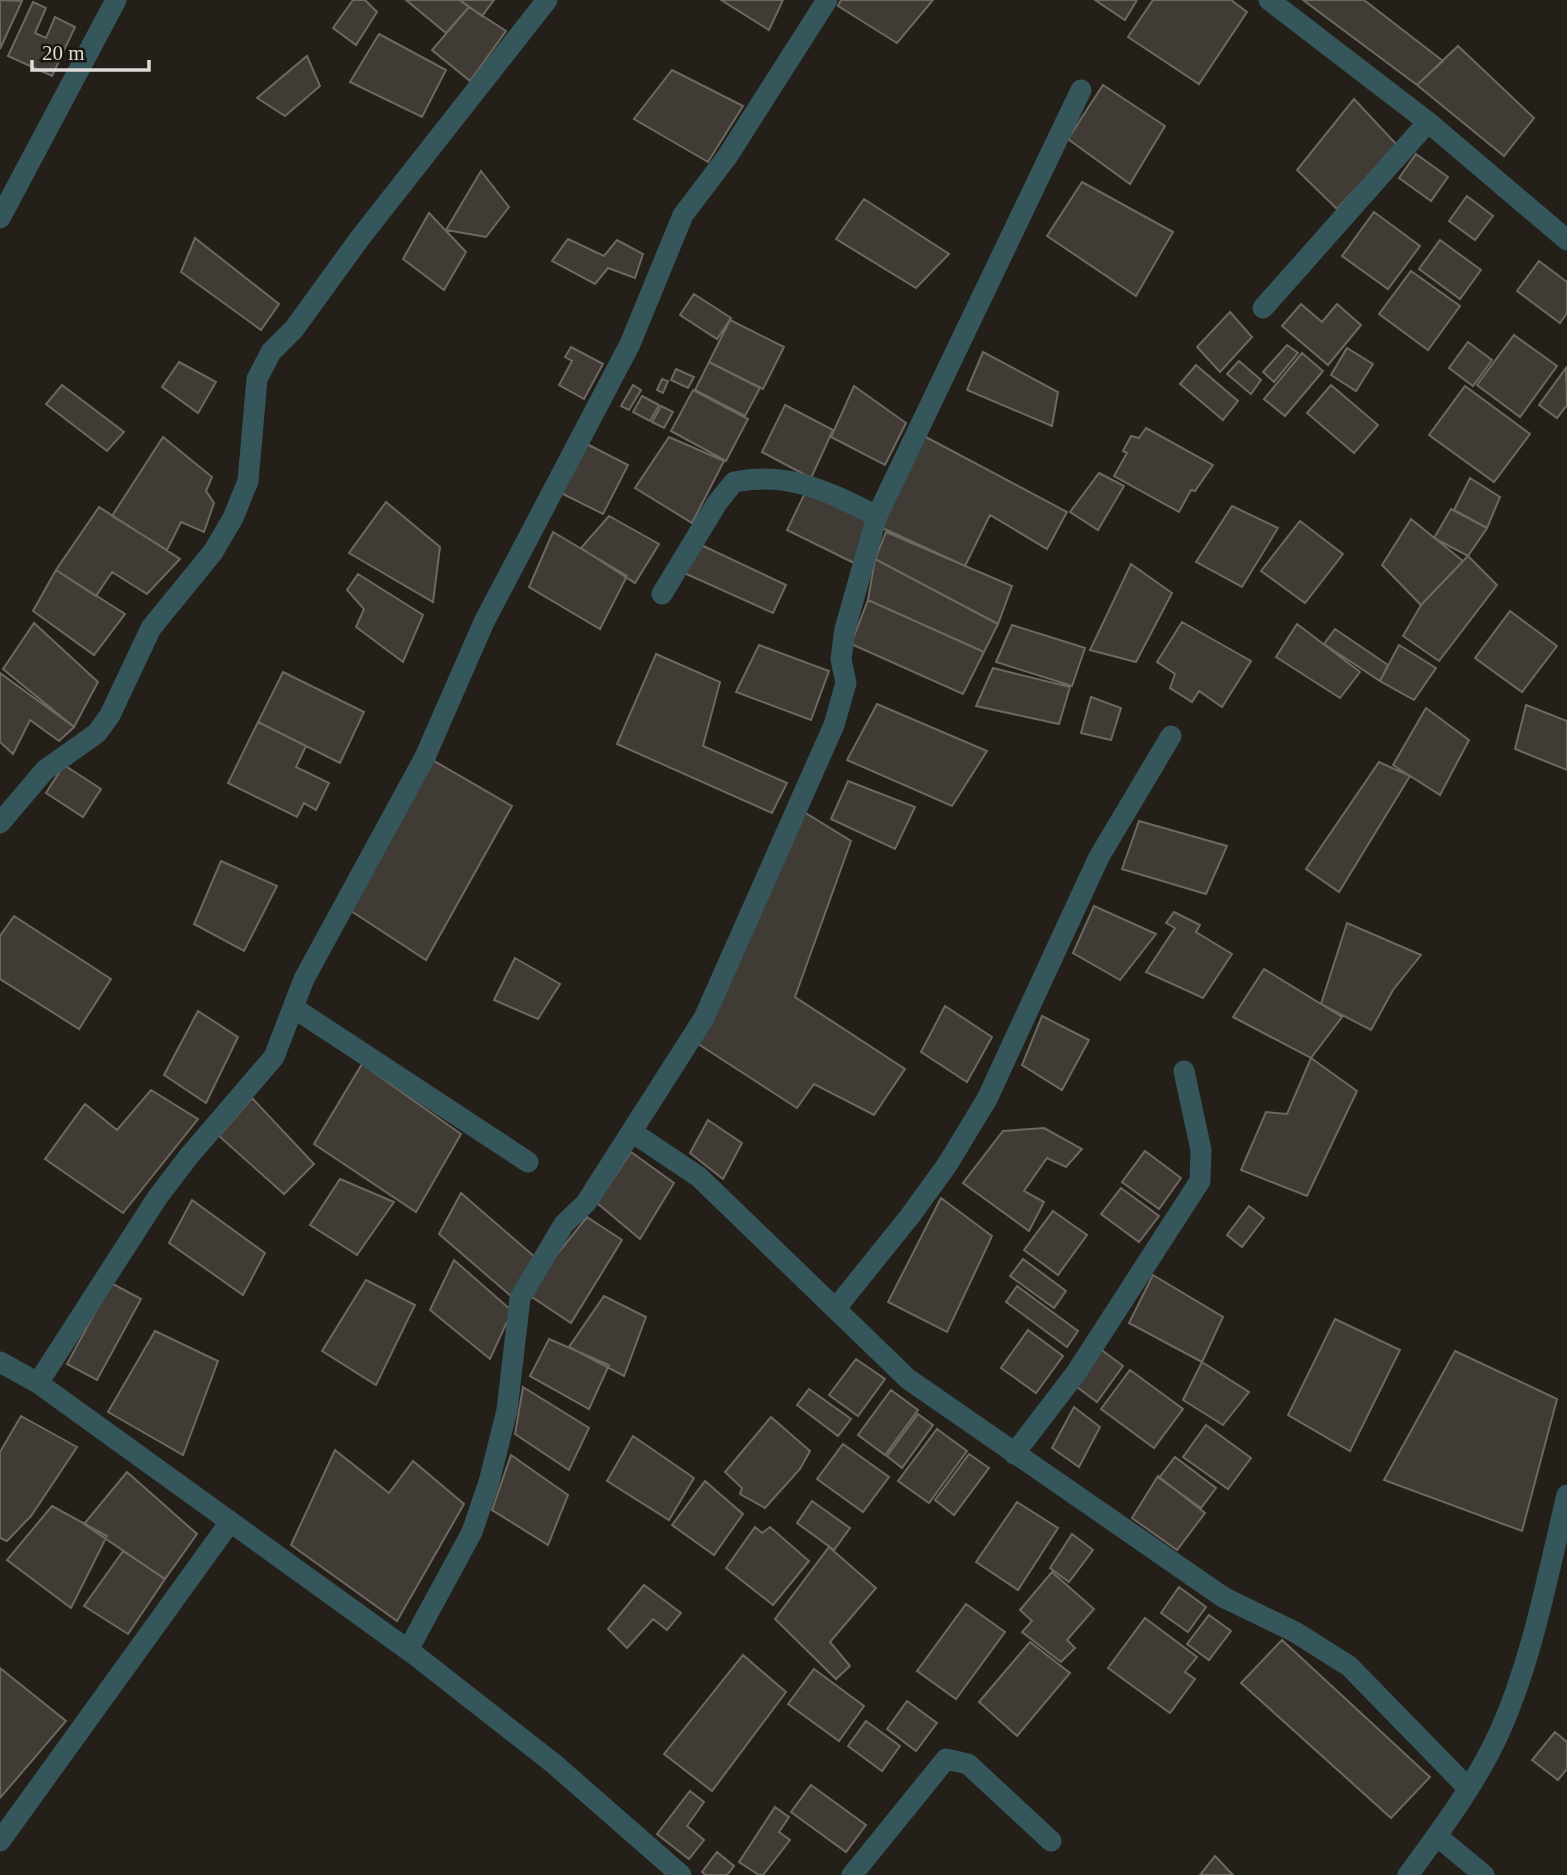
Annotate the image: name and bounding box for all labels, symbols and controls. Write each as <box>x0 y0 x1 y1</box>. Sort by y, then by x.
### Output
scale bar <box>32 28 149 72</box>
text: 20 m <box>42 41 85 65</box>

